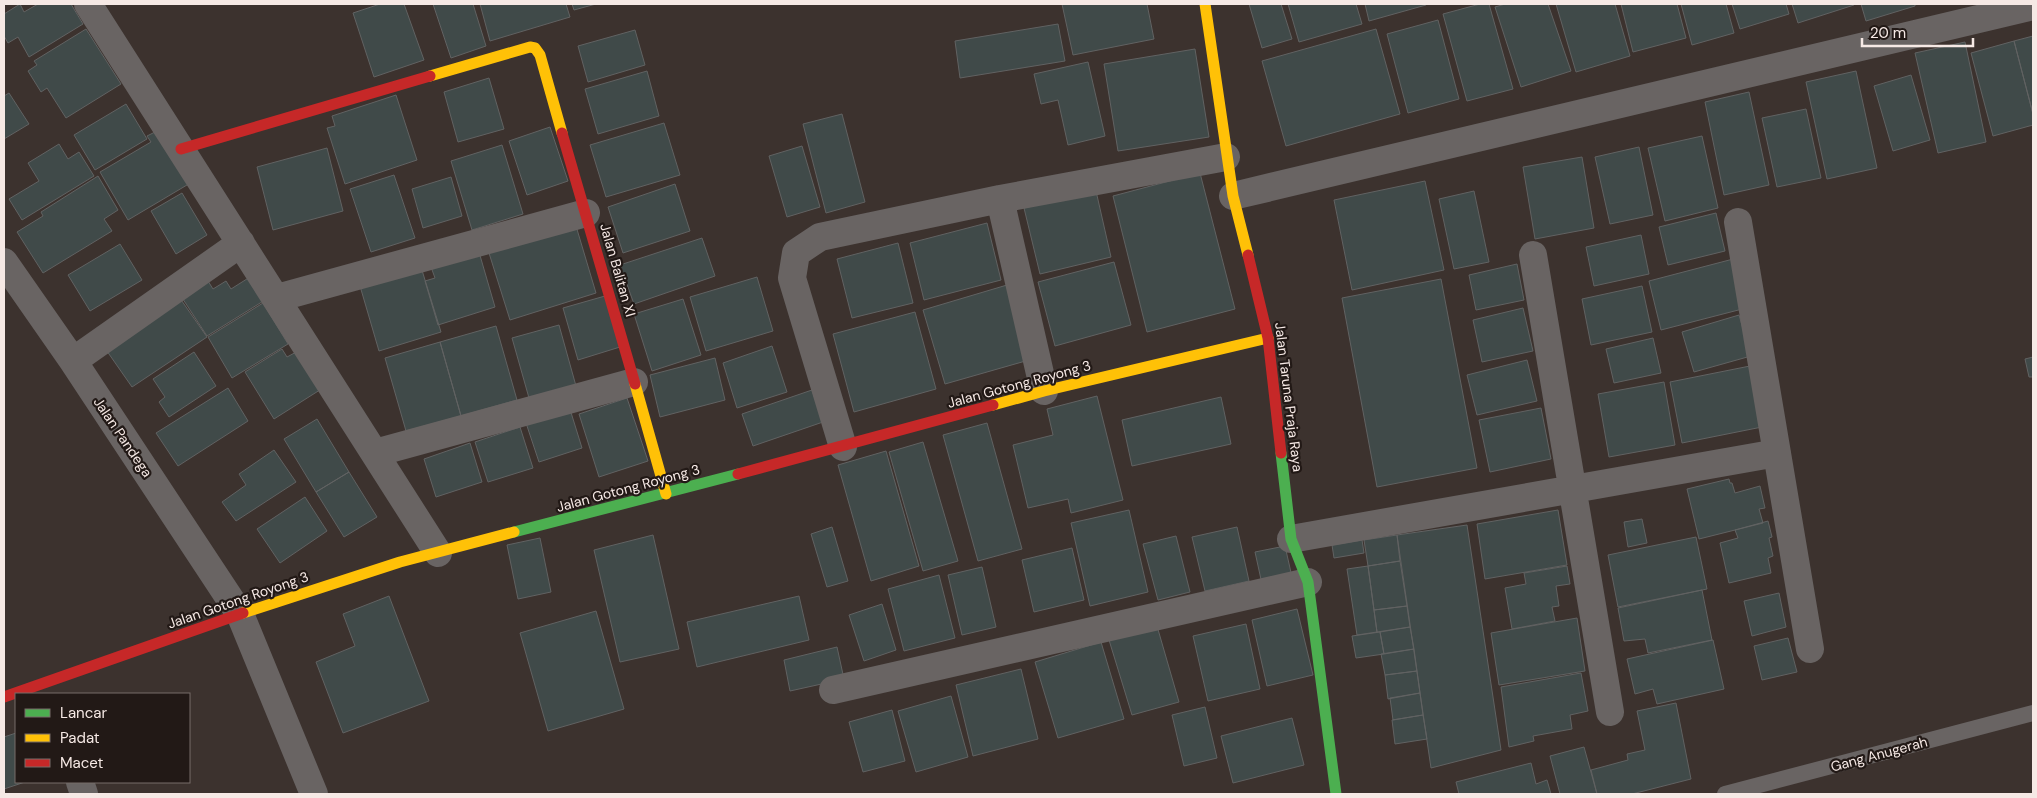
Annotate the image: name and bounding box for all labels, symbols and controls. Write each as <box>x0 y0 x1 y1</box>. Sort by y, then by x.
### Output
scale bar <box>1862 15 1973 47</box>
text: 20 m <box>1870 23 1906 43</box>
street label: Jalan Balitan XI <box>596 221 640 319</box>
street label: Jalan Taruna Praja Raya <box>1271 321 1307 473</box>
street label: Jalan Gotong Royong 3 <box>945 356 1093 412</box>
street label: Jalan Pandega <box>90 394 156 480</box>
street label: Jalan Gotong Royong 3 <box>554 460 702 516</box>
street label: Jalan Gotong Royong 3 <box>165 567 311 633</box>
legend <box>15 693 190 783</box>
text: Lancar <box>60 703 107 723</box>
text: Padat <box>60 728 100 748</box>
street label: Gang Anugerah <box>1829 732 1929 776</box>
text: Macet <box>60 753 104 773</box>

